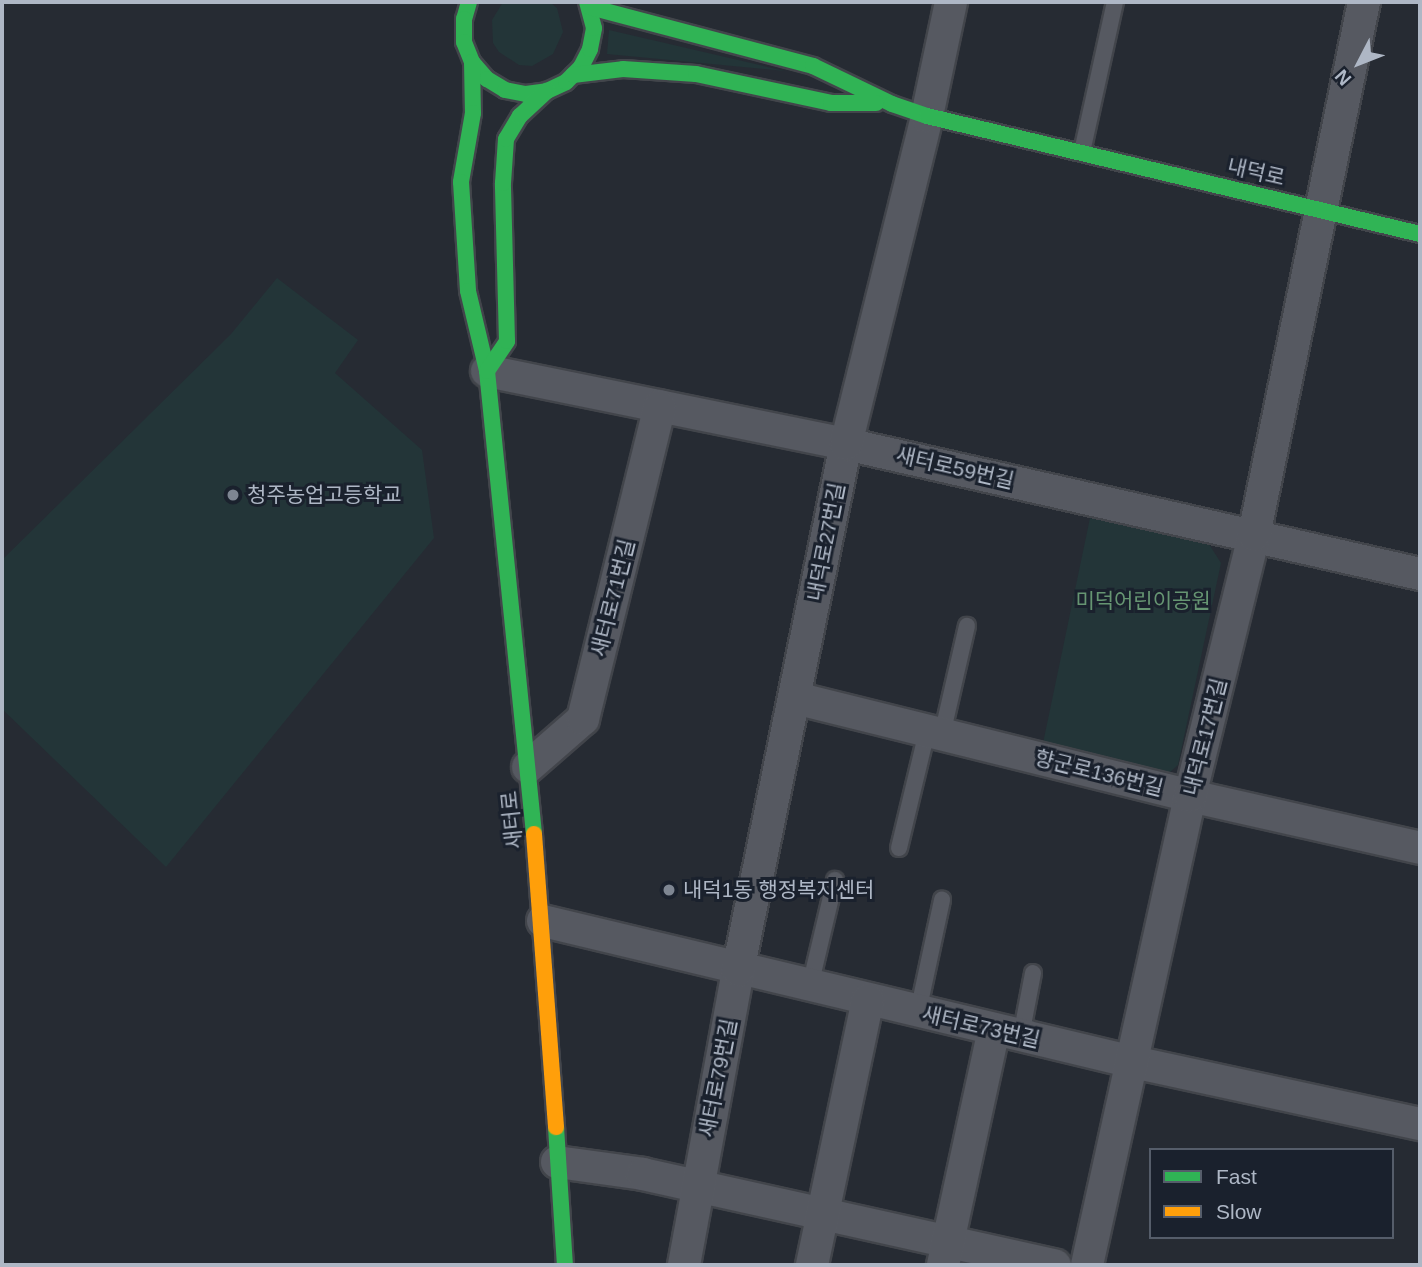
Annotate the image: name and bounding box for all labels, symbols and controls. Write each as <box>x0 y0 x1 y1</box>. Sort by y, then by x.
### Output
north arrow <box>1324 28 1394 98</box>
text: N <box>1331 65 1355 90</box>
street label: 내덕로 <box>1225 153 1287 191</box>
street label: 새터로59번길 <box>894 442 1016 494</box>
street label: 내덕로27번길 <box>802 481 850 603</box>
place label: 청주농업고등학교 <box>247 482 402 508</box>
marker: 청주농업고등학교 <box>225 487 241 503</box>
street label: 새터로71번길 <box>586 537 640 659</box>
park label: 미덕어린이공원 <box>1075 588 1211 614</box>
street label: 내덕로17번길 <box>1178 676 1232 798</box>
street label: 향군로136번길 <box>1032 745 1166 801</box>
street label: 새터로 <box>496 790 528 850</box>
place label: 내덕1동 행정복지센터 <box>683 877 874 903</box>
marker: 내덕1동 행정복지센터 <box>661 882 677 898</box>
street label: 새터로73번길 <box>920 1001 1042 1053</box>
street label: 새터로79번길 <box>694 1017 742 1139</box>
legend <box>1149 1148 1394 1239</box>
text: Fast <box>1216 1165 1257 1188</box>
text: Slow <box>1216 1200 1262 1223</box>

